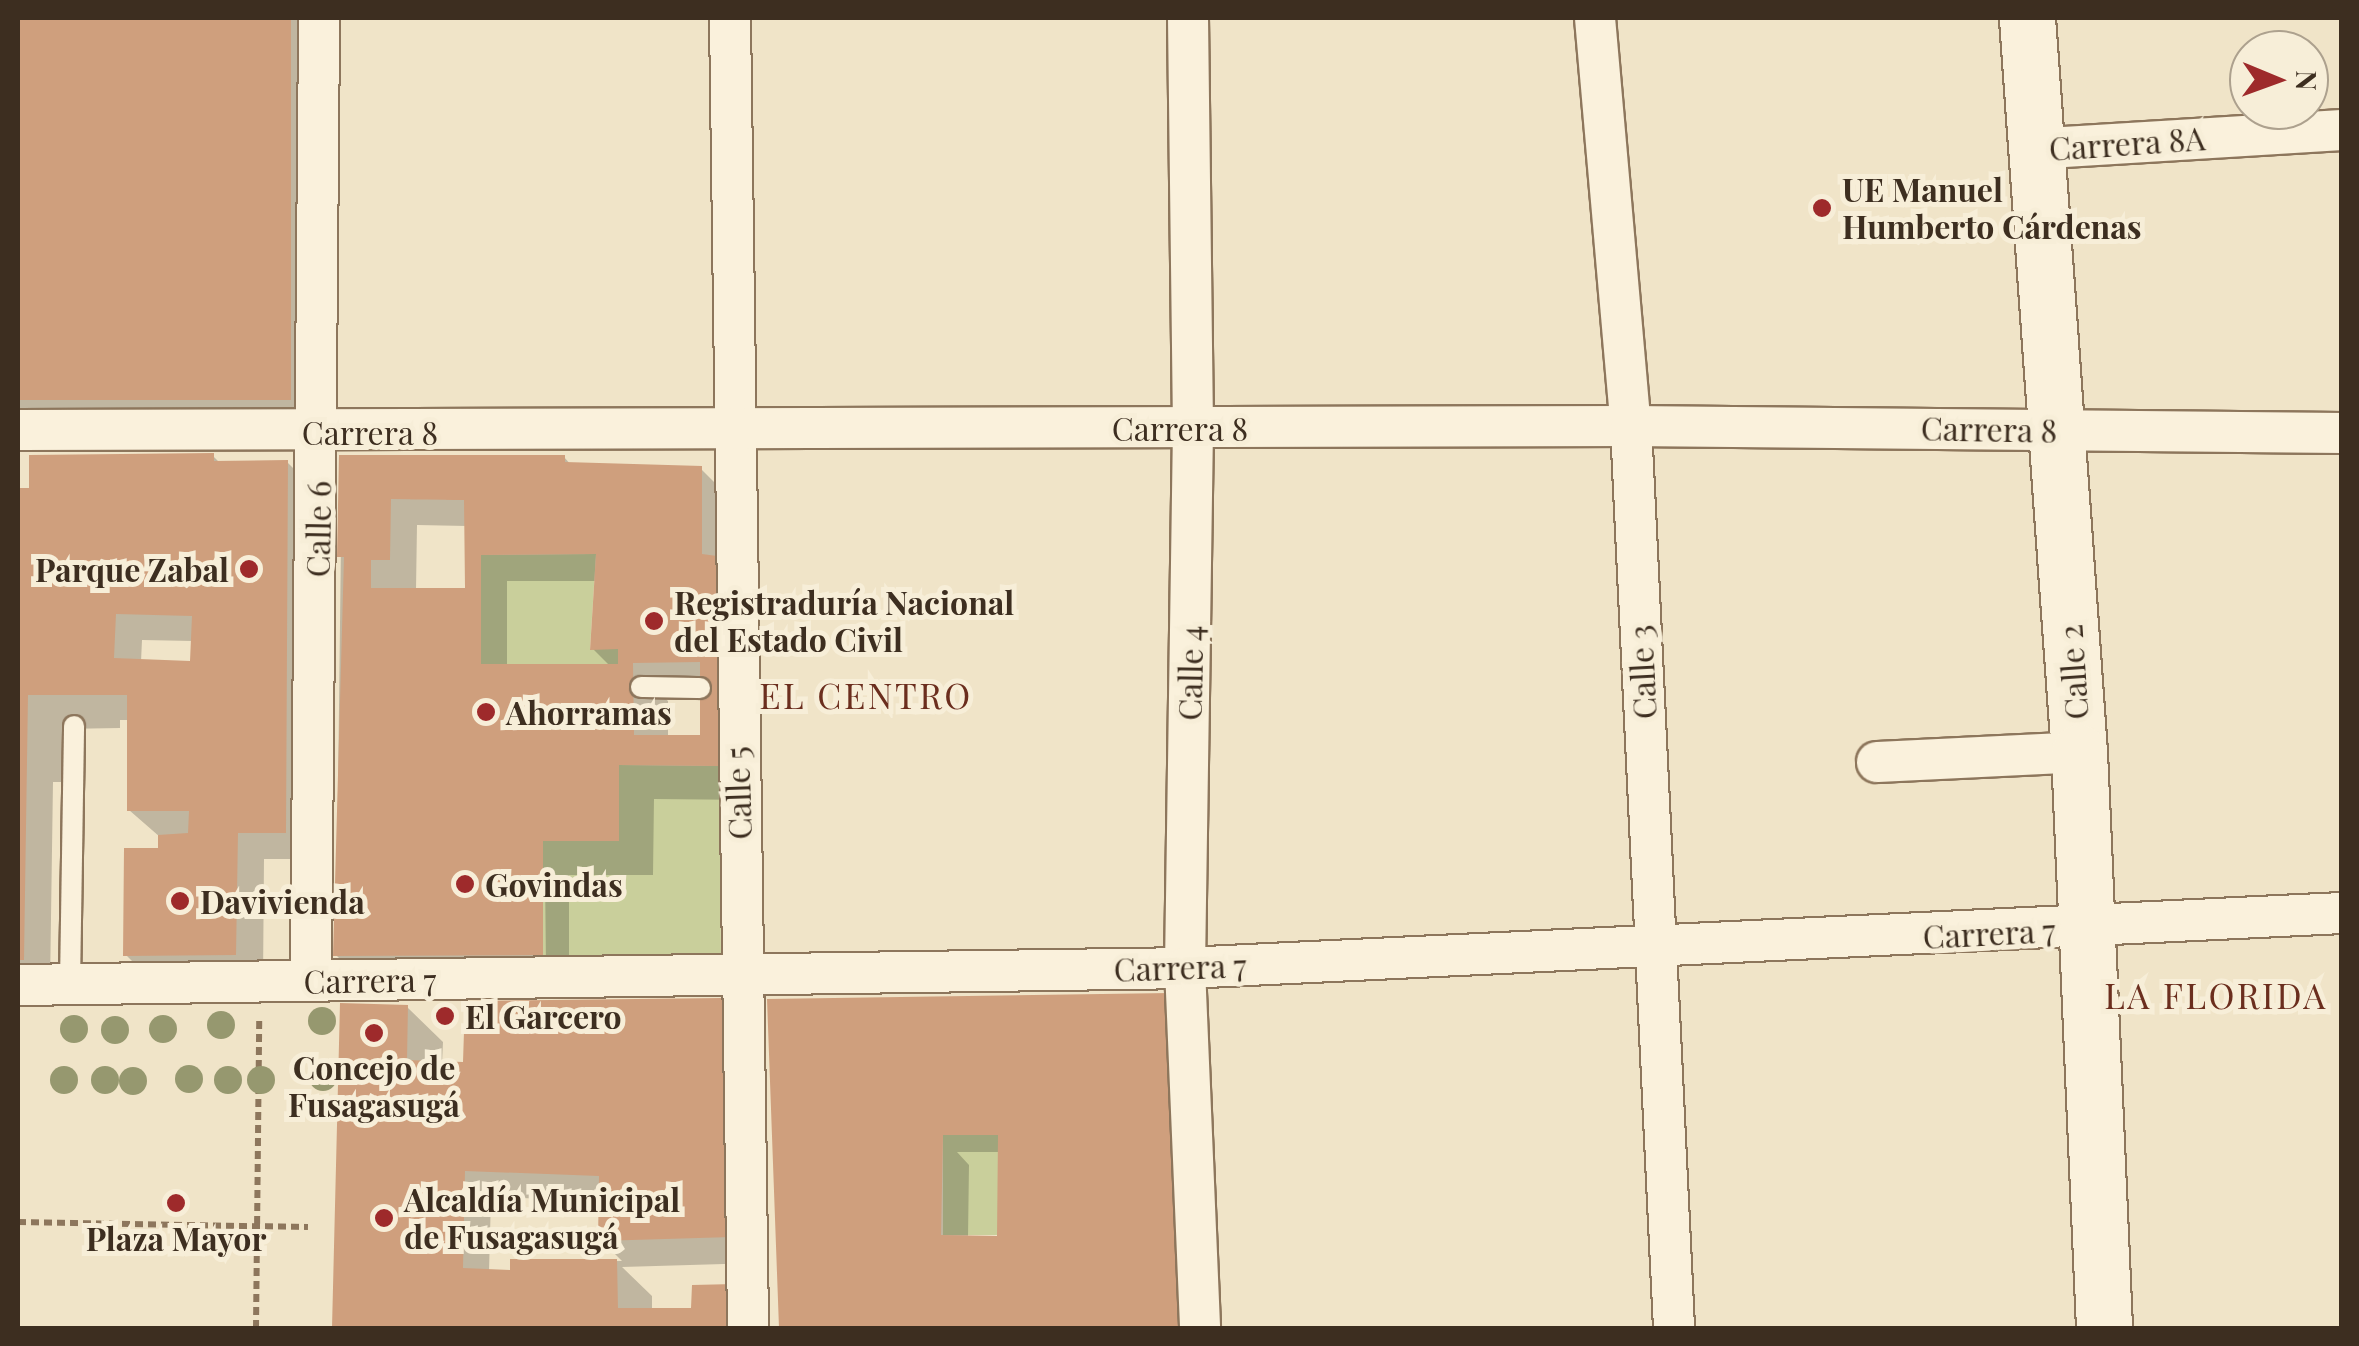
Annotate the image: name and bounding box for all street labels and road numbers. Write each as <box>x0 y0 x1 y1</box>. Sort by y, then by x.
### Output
street label: Carrera 8A <box>2047 118 2207 168</box>
street label: Carrera 8 <box>1112 409 1248 447</box>
street label: Carrera 8 <box>1920 409 2058 449</box>
street label: Carrera 8 <box>302 413 438 451</box>
street label: Calle 6 <box>298 480 338 578</box>
street label: Calle 2 <box>2051 623 2095 721</box>
street label: Calle 3 <box>1620 624 1664 720</box>
street label: Calle 4 <box>1170 625 1210 721</box>
street label: Calle 5 <box>717 746 759 840</box>
street label: Carrera 7 <box>1922 910 2056 956</box>
street label: Carrera 7 <box>1113 945 1247 989</box>
street label: Carrera 7 <box>303 960 437 1000</box>

